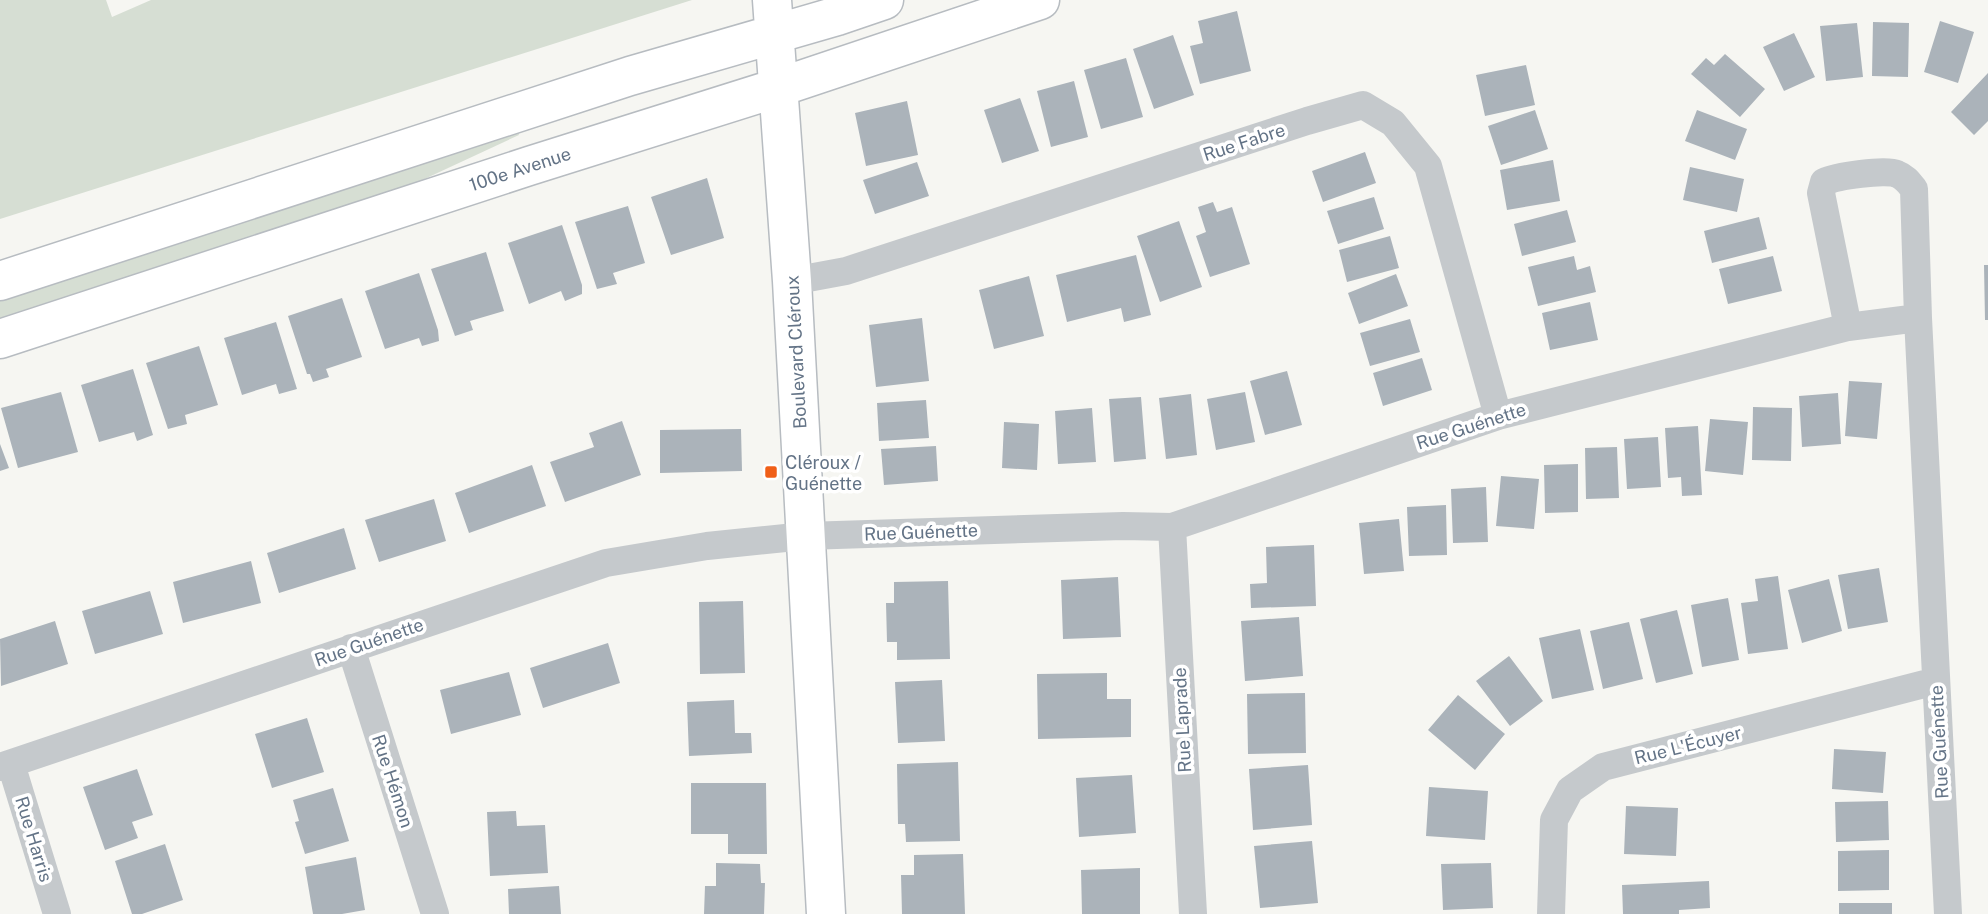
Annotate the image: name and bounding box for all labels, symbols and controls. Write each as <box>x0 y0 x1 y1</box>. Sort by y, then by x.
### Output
street label: Rue Fabre <box>1200 119 1288 165</box>
street label: 100e Avenue <box>467 143 573 195</box>
street label: Boulevard Cléroux <box>781 275 811 429</box>
street label: Rue Guénette <box>1414 398 1528 454</box>
place label: Cléroux / Guénette <box>785 452 862 494</box>
marker: Cléroux / Guénette <box>763 464 779 480</box>
street label: Rue Guénette <box>864 520 978 544</box>
street label: Rue Guénette <box>312 614 426 670</box>
street label: Rue Laprade <box>1169 667 1195 773</box>
street label: Rue Guénette <box>1926 685 1952 799</box>
street label: Rue L'Écuyer <box>1632 721 1744 768</box>
street label: Rue Hémon <box>368 732 418 830</box>
street label: Rue Harris <box>11 794 57 884</box>

